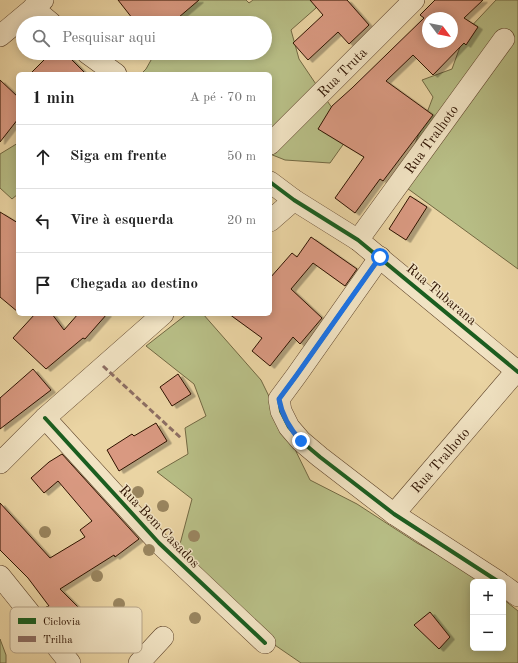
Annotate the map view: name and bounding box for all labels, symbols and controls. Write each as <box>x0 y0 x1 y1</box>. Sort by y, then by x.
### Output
north arrow <box>422 12 458 48</box>
search box <box>16 16 272 60</box>
icon: search <box>30 27 52 49</box>
text: Pesquisar aqui <box>62 31 156 46</box>
street label: Rua Truta <box>315 45 370 100</box>
text: 1 min <box>32 90 75 107</box>
text: A pé · 70 m <box>190 91 256 104</box>
street label: Rua Tralhoto <box>402 103 461 177</box>
icon: ahead <box>32 146 54 168</box>
text: Siga em frente <box>70 149 167 164</box>
text: 50 m <box>227 150 256 163</box>
icon: left <box>32 210 54 232</box>
text: Vire à esquerda <box>70 213 174 228</box>
text: 20 m <box>227 214 256 227</box>
route start <box>371 248 389 266</box>
street label: Rua Tubarana <box>404 261 479 328</box>
icon: arrive <box>32 274 54 296</box>
text: Chegada ao destino <box>70 277 198 292</box>
street label: Rua Tralhoto <box>409 425 473 496</box>
route end <box>292 432 310 450</box>
street label: Rua Bem Casados <box>116 483 202 571</box>
map controls <box>470 579 506 651</box>
button: + <box>470 579 506 615</box>
legend <box>10 607 142 653</box>
button: − <box>470 615 506 651</box>
text: Ciclovia <box>43 617 81 628</box>
text: Trilha <box>43 635 73 646</box>

